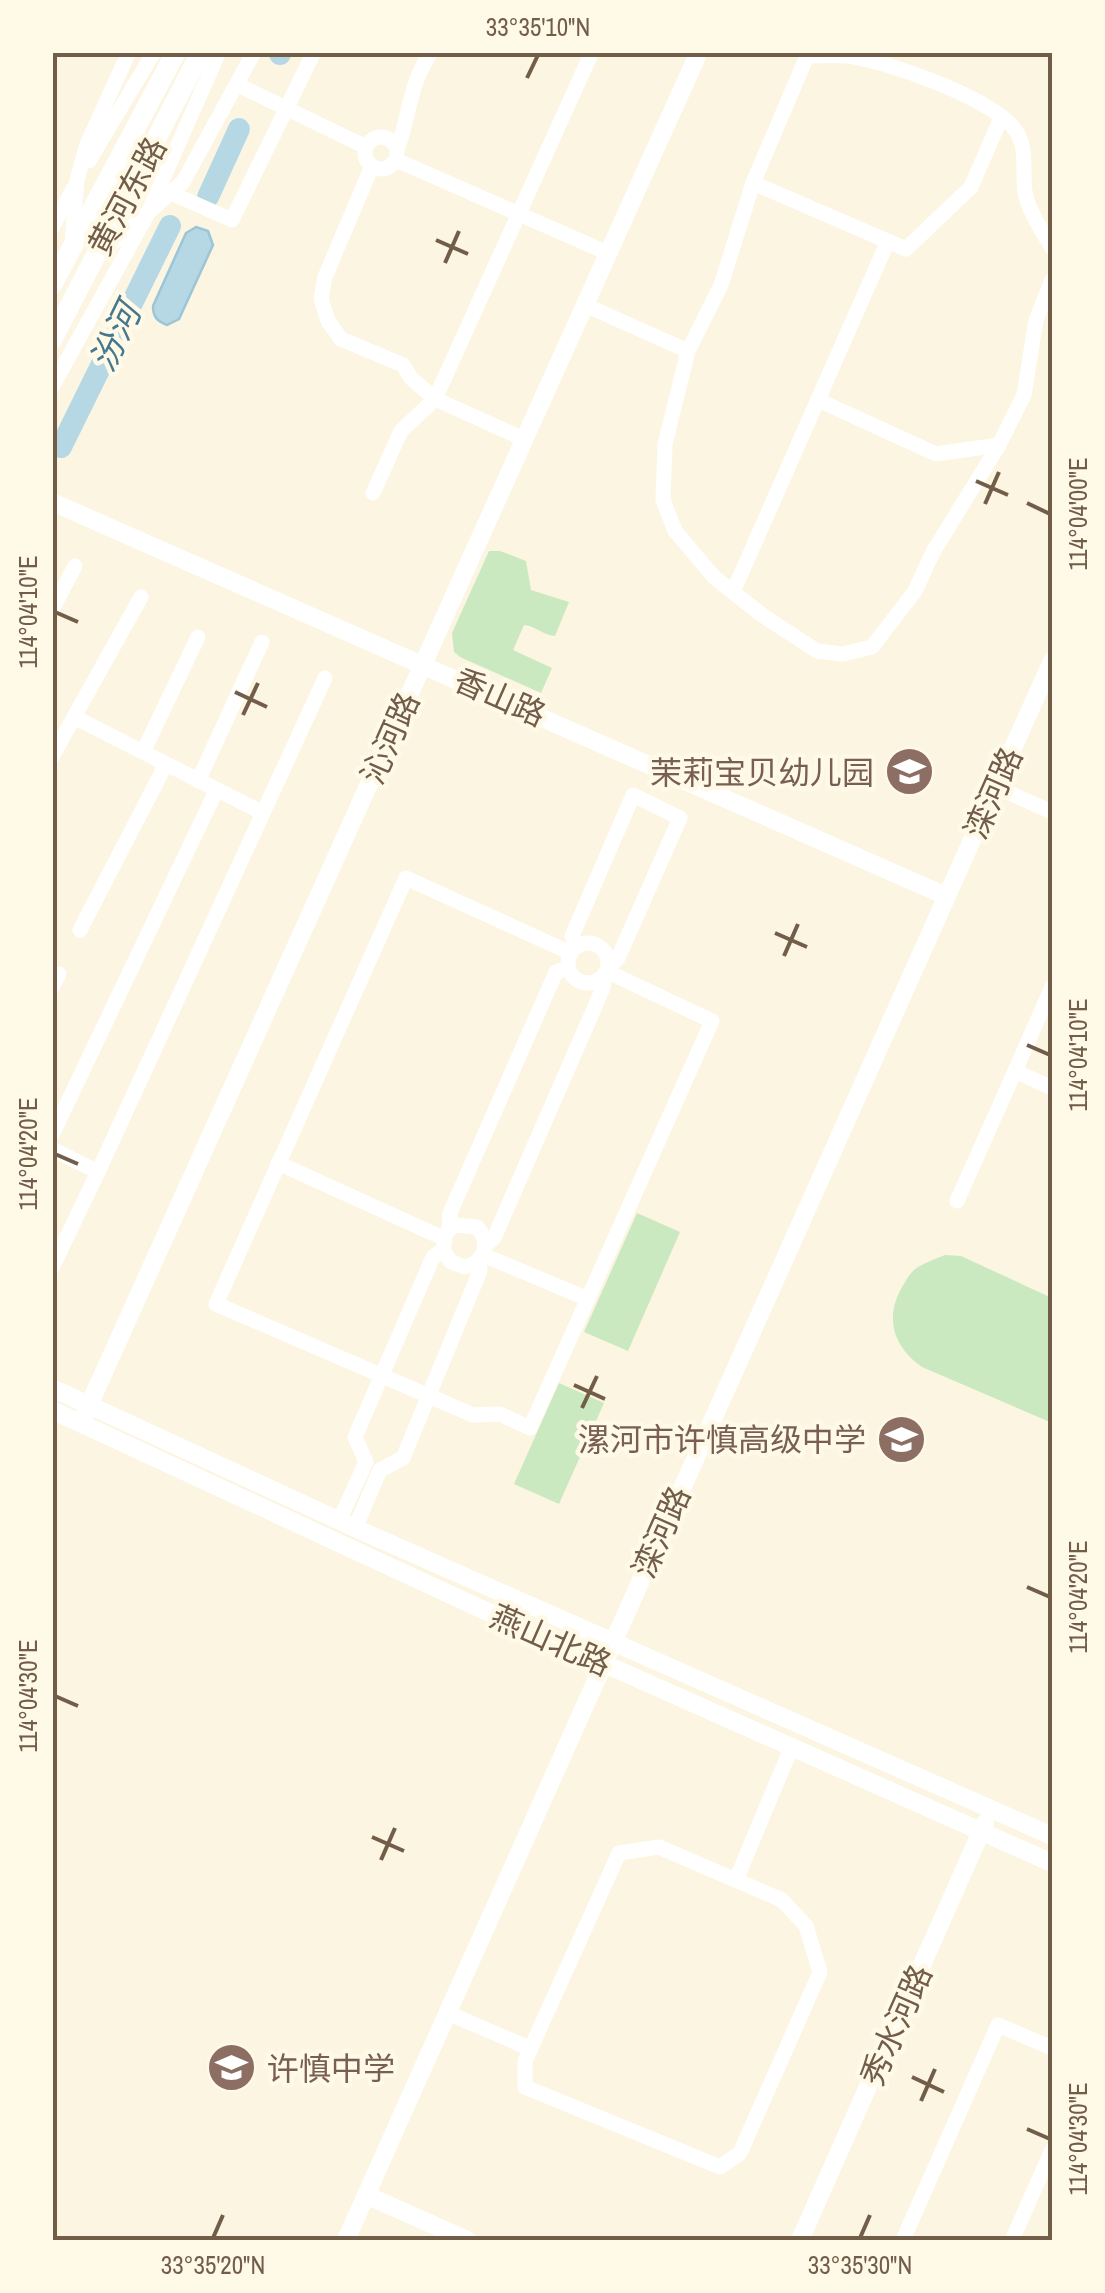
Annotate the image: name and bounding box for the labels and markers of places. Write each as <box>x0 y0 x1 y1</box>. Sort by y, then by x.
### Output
school or university icon: 茉莉宝贝幼儿园 <box>883 746 935 798</box>
place label: 茉莉宝贝幼儿园 <box>650 751 874 794</box>
school or university icon: 漯河市许慎高级中学 <box>875 1413 927 1465</box>
place label: 漯河市许慎高级中学 <box>578 1418 866 1461</box>
school or university icon: 许慎中学 <box>206 2042 258 2094</box>
place label: 许慎中学 <box>267 2047 395 2090</box>

